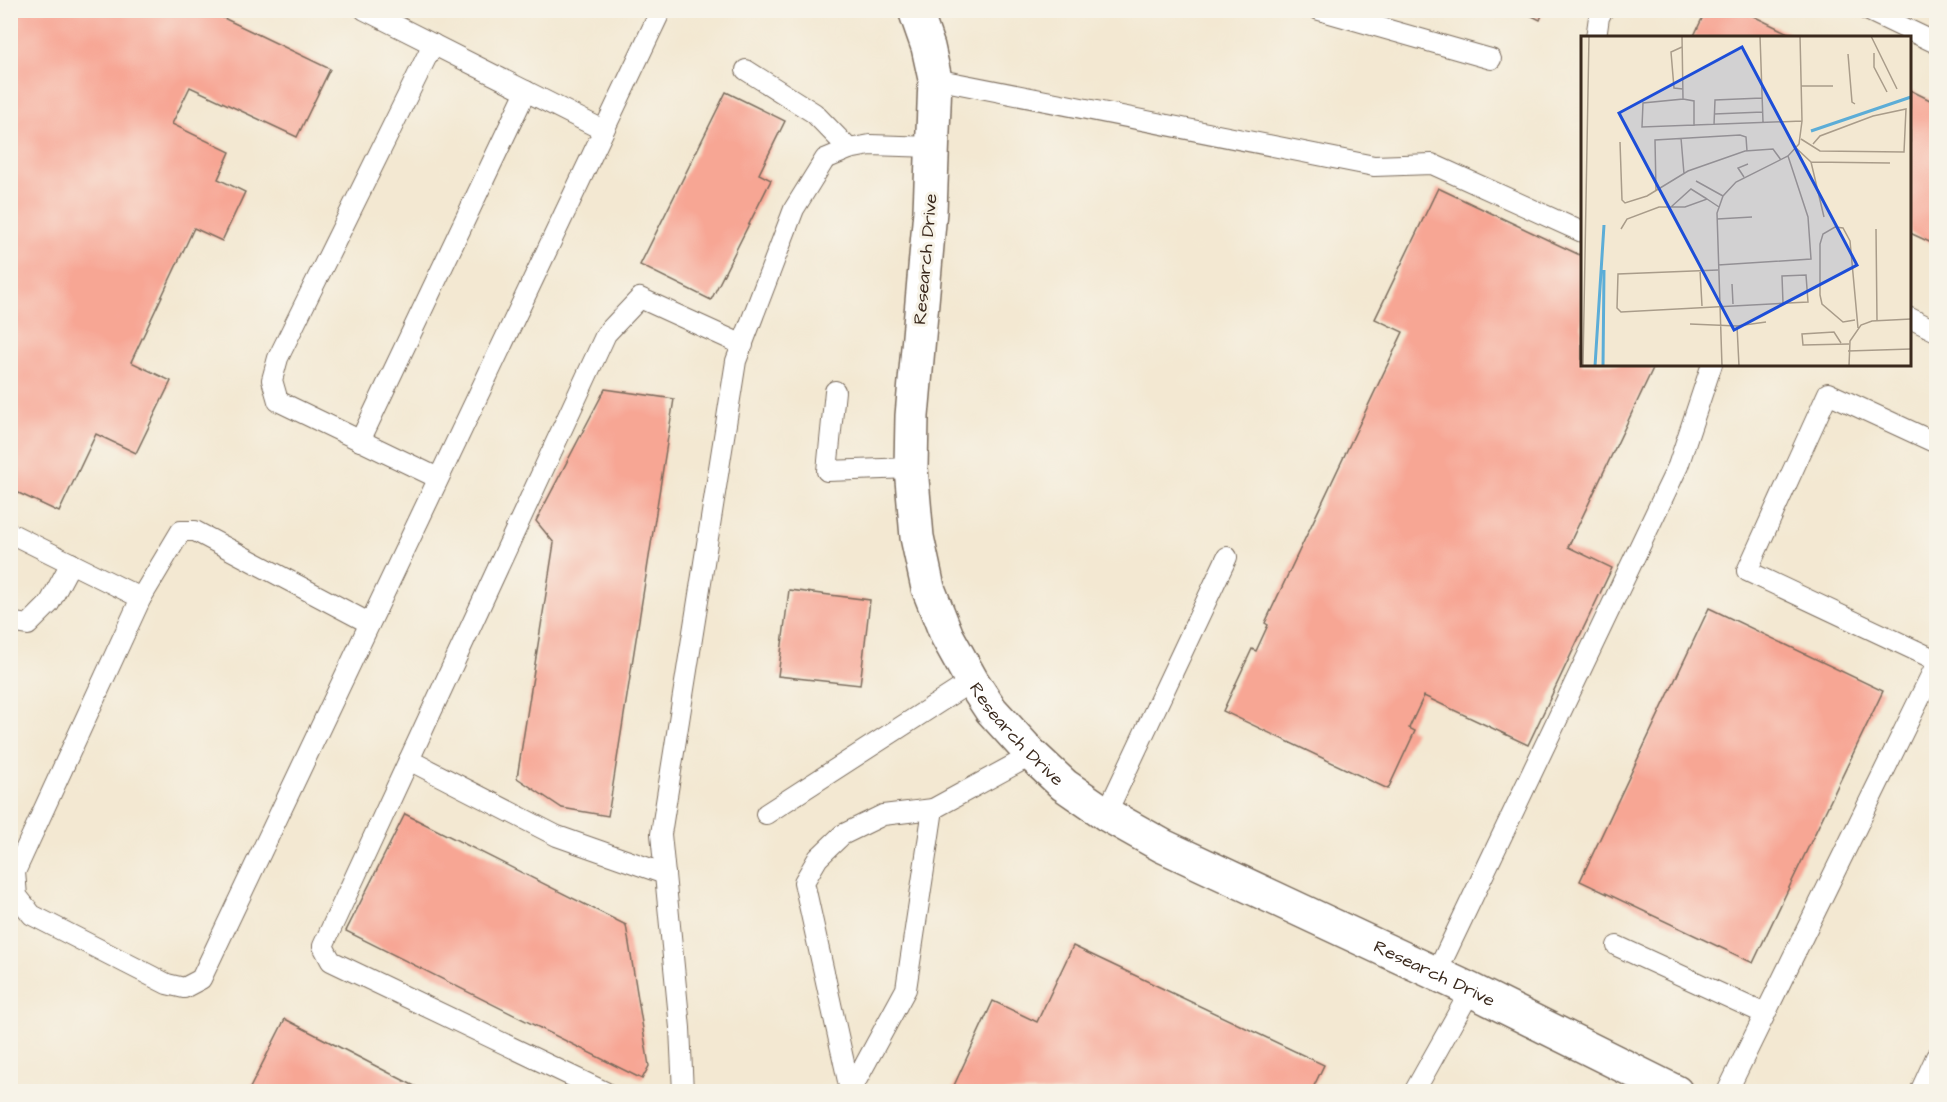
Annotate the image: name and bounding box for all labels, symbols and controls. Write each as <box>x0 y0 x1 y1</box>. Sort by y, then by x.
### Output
inset map <box>1581 36 1911 366</box>
street label: Research Drive <box>907 192 944 326</box>
street label: Research Drive <box>963 678 1069 792</box>
street label: Research Drive <box>1370 934 1499 1013</box>

